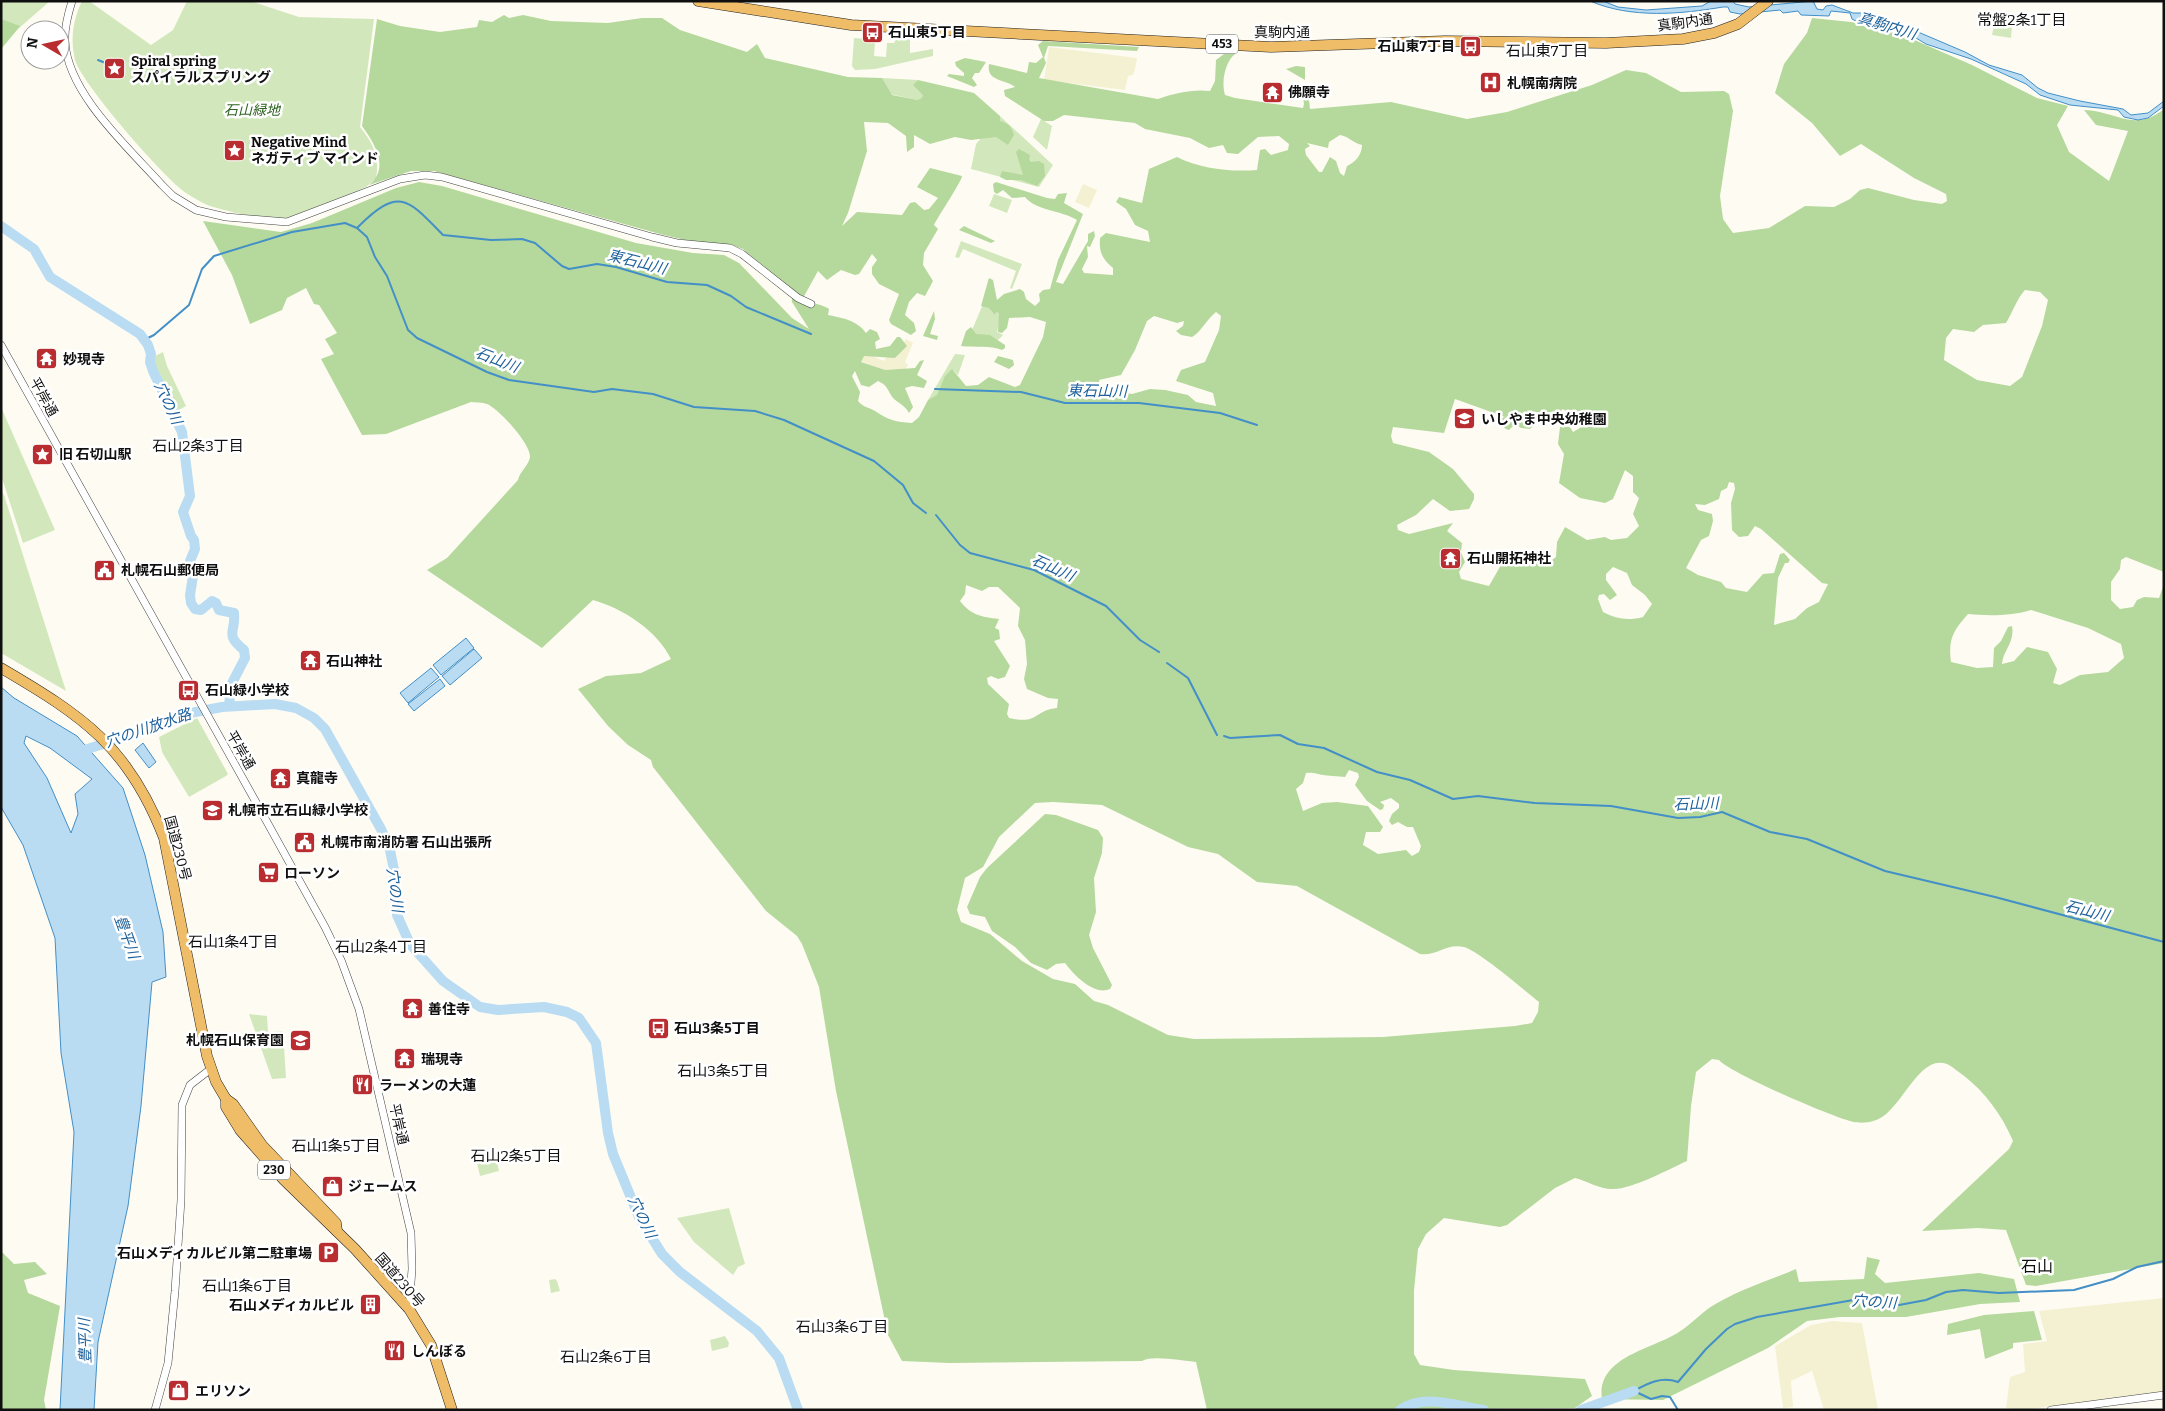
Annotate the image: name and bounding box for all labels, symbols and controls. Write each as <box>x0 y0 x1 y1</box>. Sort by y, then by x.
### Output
water label: 真駒内川 <box>1856 9 1920 44</box>
street label: 真駒内通 <box>1656 10 1714 35</box>
district label: 常盤2条1丁目 <box>1977 11 2067 29</box>
north arrow <box>20 20 70 70</box>
bus stop icon: 石山東5丁目 <box>860 20 884 44</box>
place label: 石山東5丁目 <box>888 24 966 41</box>
street label: 真駒内通 <box>1254 24 1310 41</box>
road number: 453 <box>1206 34 1238 54</box>
bus stop icon: 石山東7丁目 <box>1459 34 1483 58</box>
text: N <box>23 36 42 50</box>
place label: 石山東7丁目 <box>1377 38 1455 55</box>
district label: 石山東7丁目 <box>1506 42 1588 60</box>
place label: Spiral spring スパイラルスプリング <box>131 53 271 86</box>
place icon: Spiral spring スパイラルスプリング <box>103 57 127 81</box>
hospital icon: 札幌南病院 <box>1479 71 1503 95</box>
place label: 札幌南病院 <box>1507 75 1577 92</box>
temple icon: 佛願寺 <box>1260 80 1284 104</box>
place label: 佛願寺 <box>1288 84 1330 101</box>
park label: 石山緑地 <box>224 102 282 119</box>
place label: Negative Mind ネガティブ マインド <box>251 134 379 167</box>
place icon: Negative Mind ネガティブ マインド <box>223 138 247 162</box>
water label: 東石山川 <box>606 246 670 278</box>
water label: 石山川 <box>473 344 523 377</box>
temple icon: 妙現寺 <box>35 347 59 371</box>
place label: 妙現寺 <box>63 351 105 368</box>
street label: 平岸通 <box>26 375 61 420</box>
water label: 穴の川 <box>150 379 187 429</box>
water label: 東石山川 <box>1067 381 1129 401</box>
school or university icon: いしやま中央幼稚園 <box>1453 407 1477 431</box>
place label: いしやま中央幼稚園 <box>1481 411 1607 428</box>
district label: 石山2条3丁目 <box>152 437 244 455</box>
place icon: 旧 石切山駅 <box>31 442 55 466</box>
place label: 旧 石切山駅 <box>59 446 132 463</box>
temple icon: 石山開拓神社 <box>1439 546 1463 570</box>
place label: 石山開拓神社 <box>1467 550 1551 567</box>
water label: 石山川 <box>1029 551 1079 586</box>
public building icon: 札幌石山郵便局 <box>93 558 117 582</box>
place label: 札幌石山郵便局 <box>121 562 219 579</box>
temple icon: 石山神社 <box>298 649 322 673</box>
place label: 石山神社 <box>326 653 382 670</box>
bus stop icon: 石山緑小学校 <box>177 678 201 702</box>
place label: 石山緑小学校 <box>205 682 289 699</box>
water label: 穴の川放水路 <box>103 704 195 751</box>
street label: 平岸通 <box>223 728 258 773</box>
temple icon: 真龍寺 <box>268 766 292 790</box>
place label: 真龍寺 <box>296 770 338 787</box>
water label: 石山川 <box>1673 794 1721 814</box>
school or university icon: 札幌市立石山緑小学校 <box>200 798 224 822</box>
place label: 札幌市立石山緑小学校 <box>228 802 368 819</box>
street label: 国道230号 <box>161 814 194 882</box>
public building icon: 札幌市南消防署 石山出張所 <box>293 830 317 854</box>
place label: 札幌市南消防署 石山出張所 <box>321 834 492 851</box>
supermarket icon: ローソン <box>256 861 280 885</box>
place label: ローソン <box>284 865 340 882</box>
water label: 穴の川 <box>383 866 407 916</box>
water label: 石山川 <box>2063 897 2113 926</box>
water label: 豊平川 <box>111 913 144 963</box>
district label: 石山1条4丁目 <box>188 933 278 951</box>
district label: 石山2条4丁目 <box>335 938 427 956</box>
temple icon: 善住寺 <box>400 997 424 1021</box>
place label: 善住寺 <box>428 1001 470 1018</box>
bus stop icon: 石山3条5丁目 <box>646 1016 670 1040</box>
place label: 石山3条5丁目 <box>674 1020 760 1037</box>
school or university icon: 札幌石山保育園 <box>288 1028 312 1052</box>
place label: 札幌石山保育園 <box>186 1032 284 1049</box>
temple icon: 瑞現寺 <box>393 1047 417 1071</box>
place label: 瑞現寺 <box>421 1051 463 1068</box>
district label: 石山3条5丁目 <box>677 1062 769 1080</box>
restaurant icon: ラーメンの大蓮 <box>351 1073 375 1097</box>
place label: ラーメンの大蓮 <box>379 1077 476 1094</box>
street label: 平岸通 <box>386 1102 412 1146</box>
district label: 石山1条5丁目 <box>291 1137 381 1155</box>
district label: 石山2条5丁目 <box>470 1147 562 1165</box>
road number: 230 <box>258 1160 290 1180</box>
shop icon: ジェームス <box>320 1174 344 1198</box>
place label: ジェームス <box>348 1178 418 1195</box>
water label: 穴の川 <box>624 1193 661 1243</box>
parking icon: 石山メディカルビル第二駐車場 <box>316 1241 340 1265</box>
place label: 石山メディカルビル第二駐車場 <box>117 1245 312 1262</box>
street label: 国道230号 <box>371 1250 428 1311</box>
district label: 石山 <box>2021 1257 2053 1276</box>
district label: 石山1条6丁目 <box>202 1277 292 1295</box>
water label: 穴の川 <box>1851 1292 1899 1312</box>
building icon: 石山メディカルビル <box>358 1293 382 1317</box>
place label: 石山メディカルビル <box>229 1297 354 1314</box>
water label: 豊平川 <box>75 1316 95 1364</box>
district label: 石山3条6丁目 <box>796 1318 888 1336</box>
restaurant icon: しんぼる <box>383 1339 407 1363</box>
place label: しんぼる <box>411 1343 467 1360</box>
district label: 石山2条6丁目 <box>560 1348 652 1366</box>
shop icon: エリソン <box>167 1379 191 1403</box>
place label: エリソン <box>195 1383 251 1400</box>

